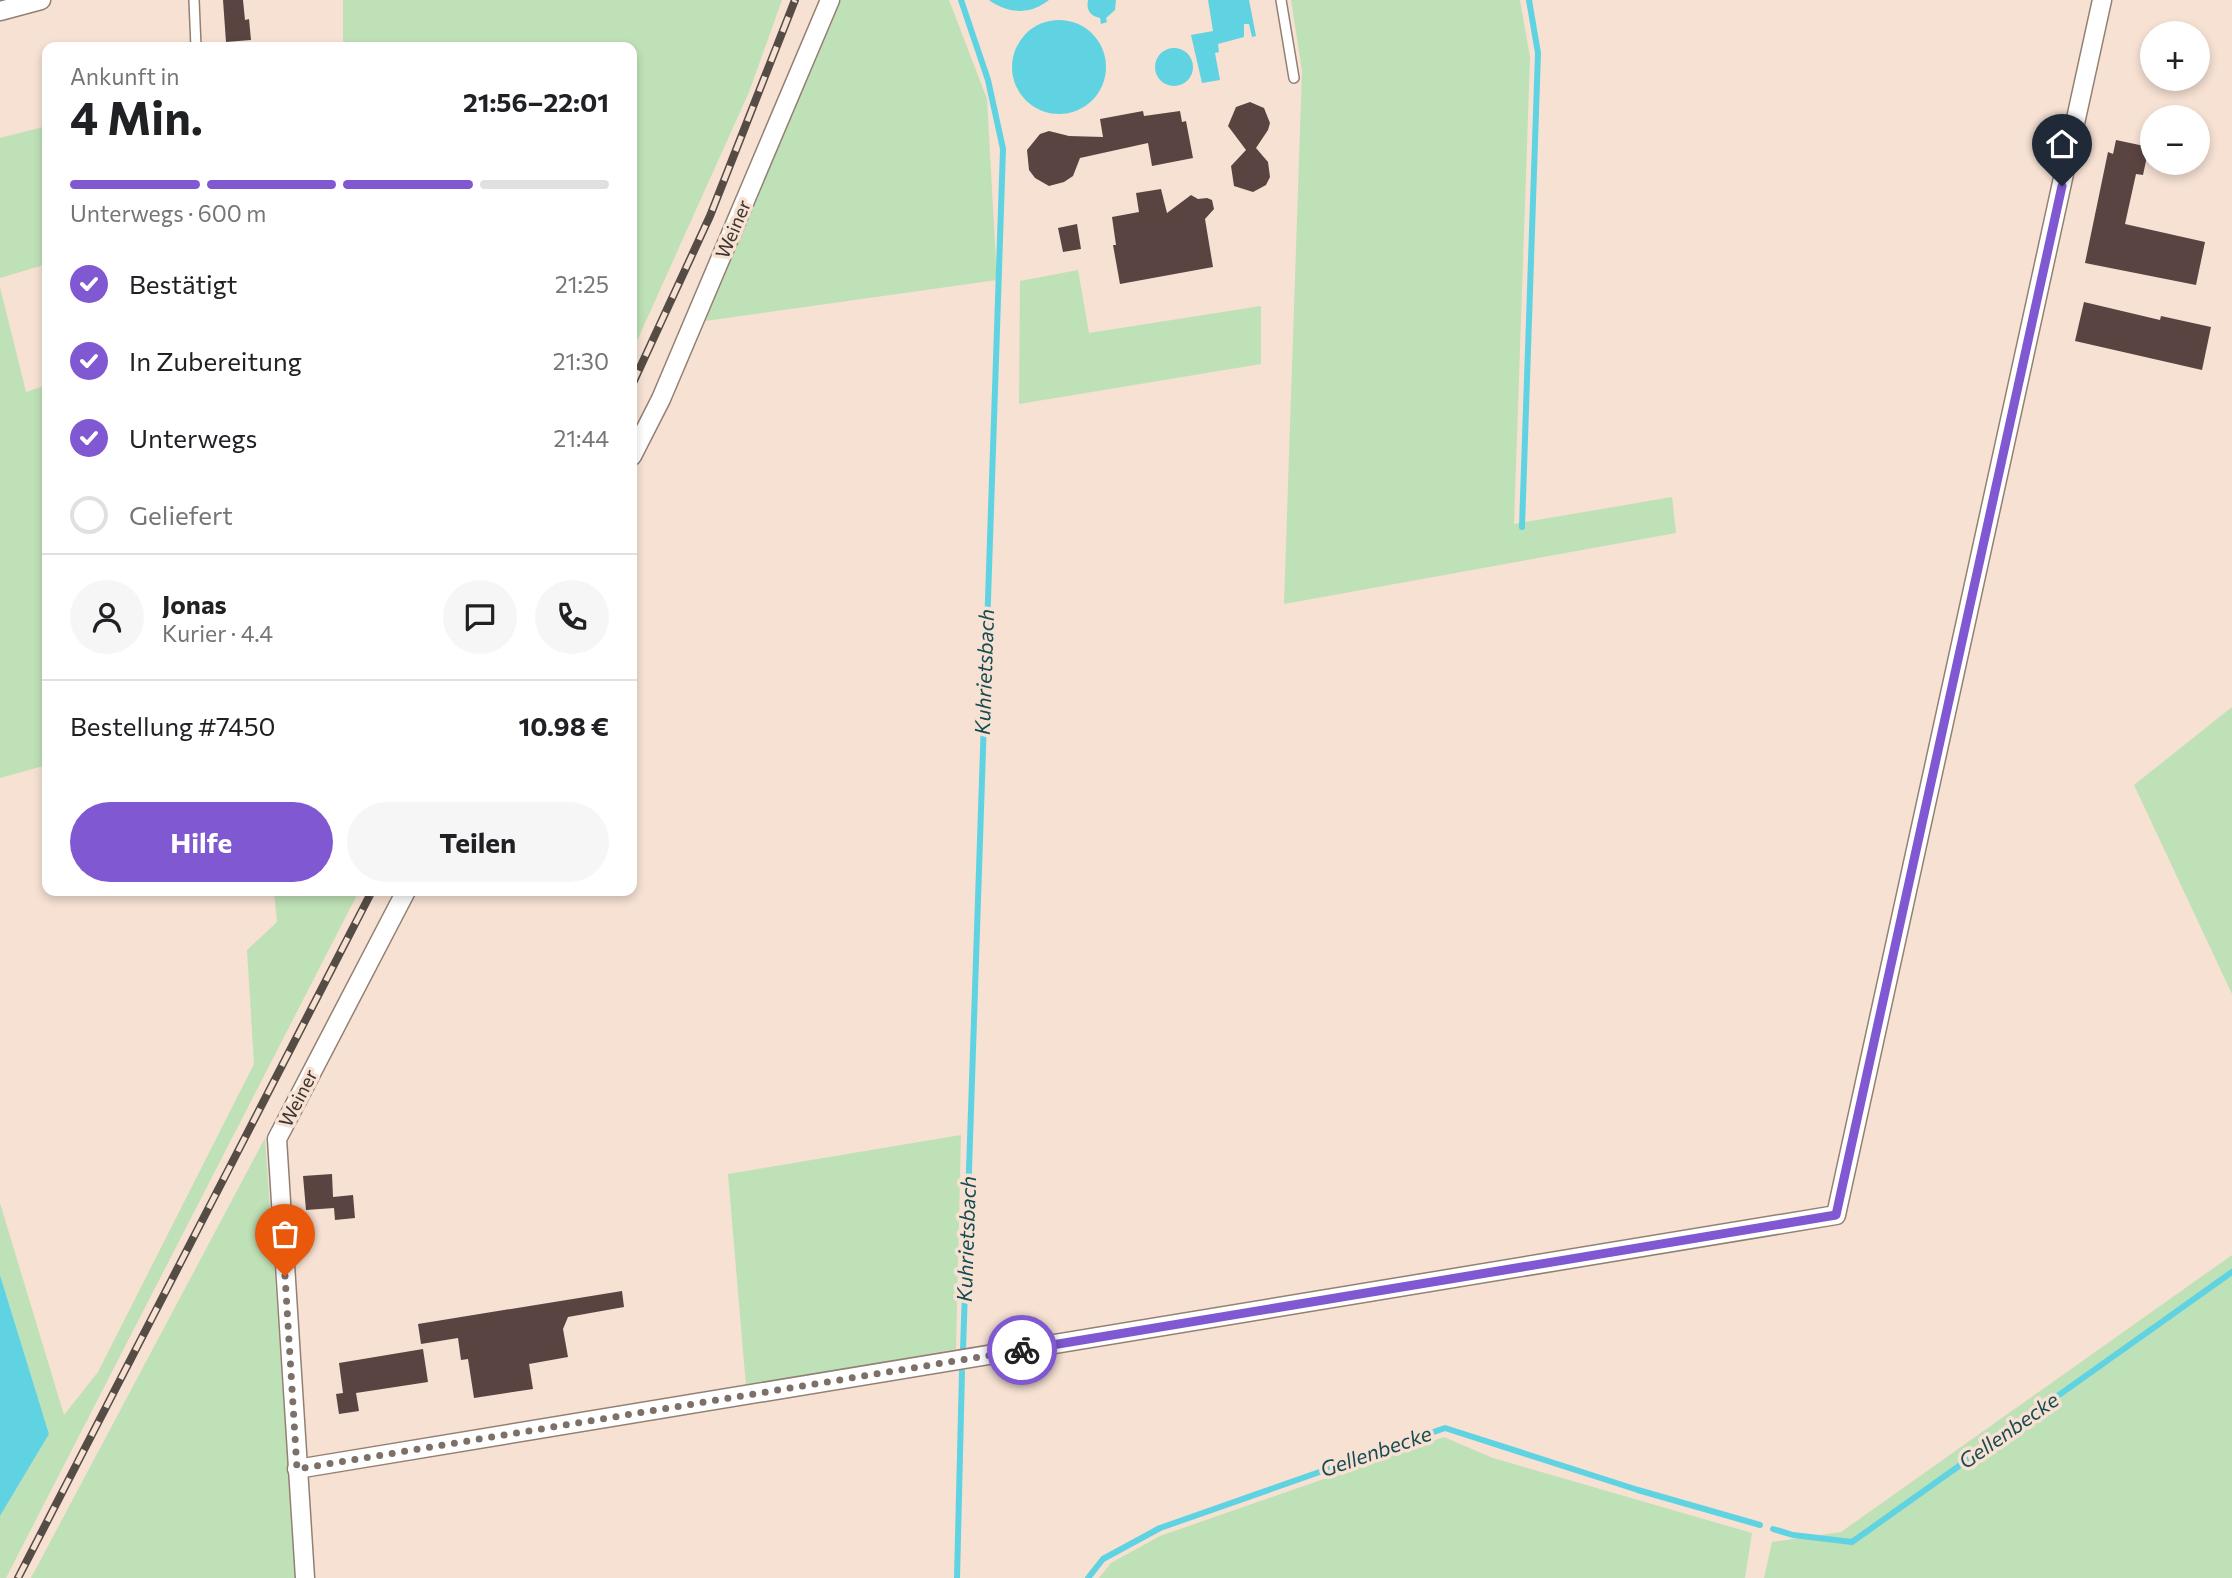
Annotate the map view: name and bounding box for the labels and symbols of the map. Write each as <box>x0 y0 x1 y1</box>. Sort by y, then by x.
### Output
pin <box>2032 114 2092 186</box>
street label: Weiner <box>710 196 755 262</box>
water label: Kuhrietsbach <box>969 608 998 735</box>
street label: Weiner <box>273 1065 322 1130</box>
water label: Kuhrietsbach <box>951 1175 980 1302</box>
pin <box>255 1204 315 1276</box>
courier <box>987 1315 1057 1385</box>
water label: Gellenbecke <box>1953 1386 2063 1473</box>
water label: Gellenbecke <box>1317 1420 1434 1481</box>

